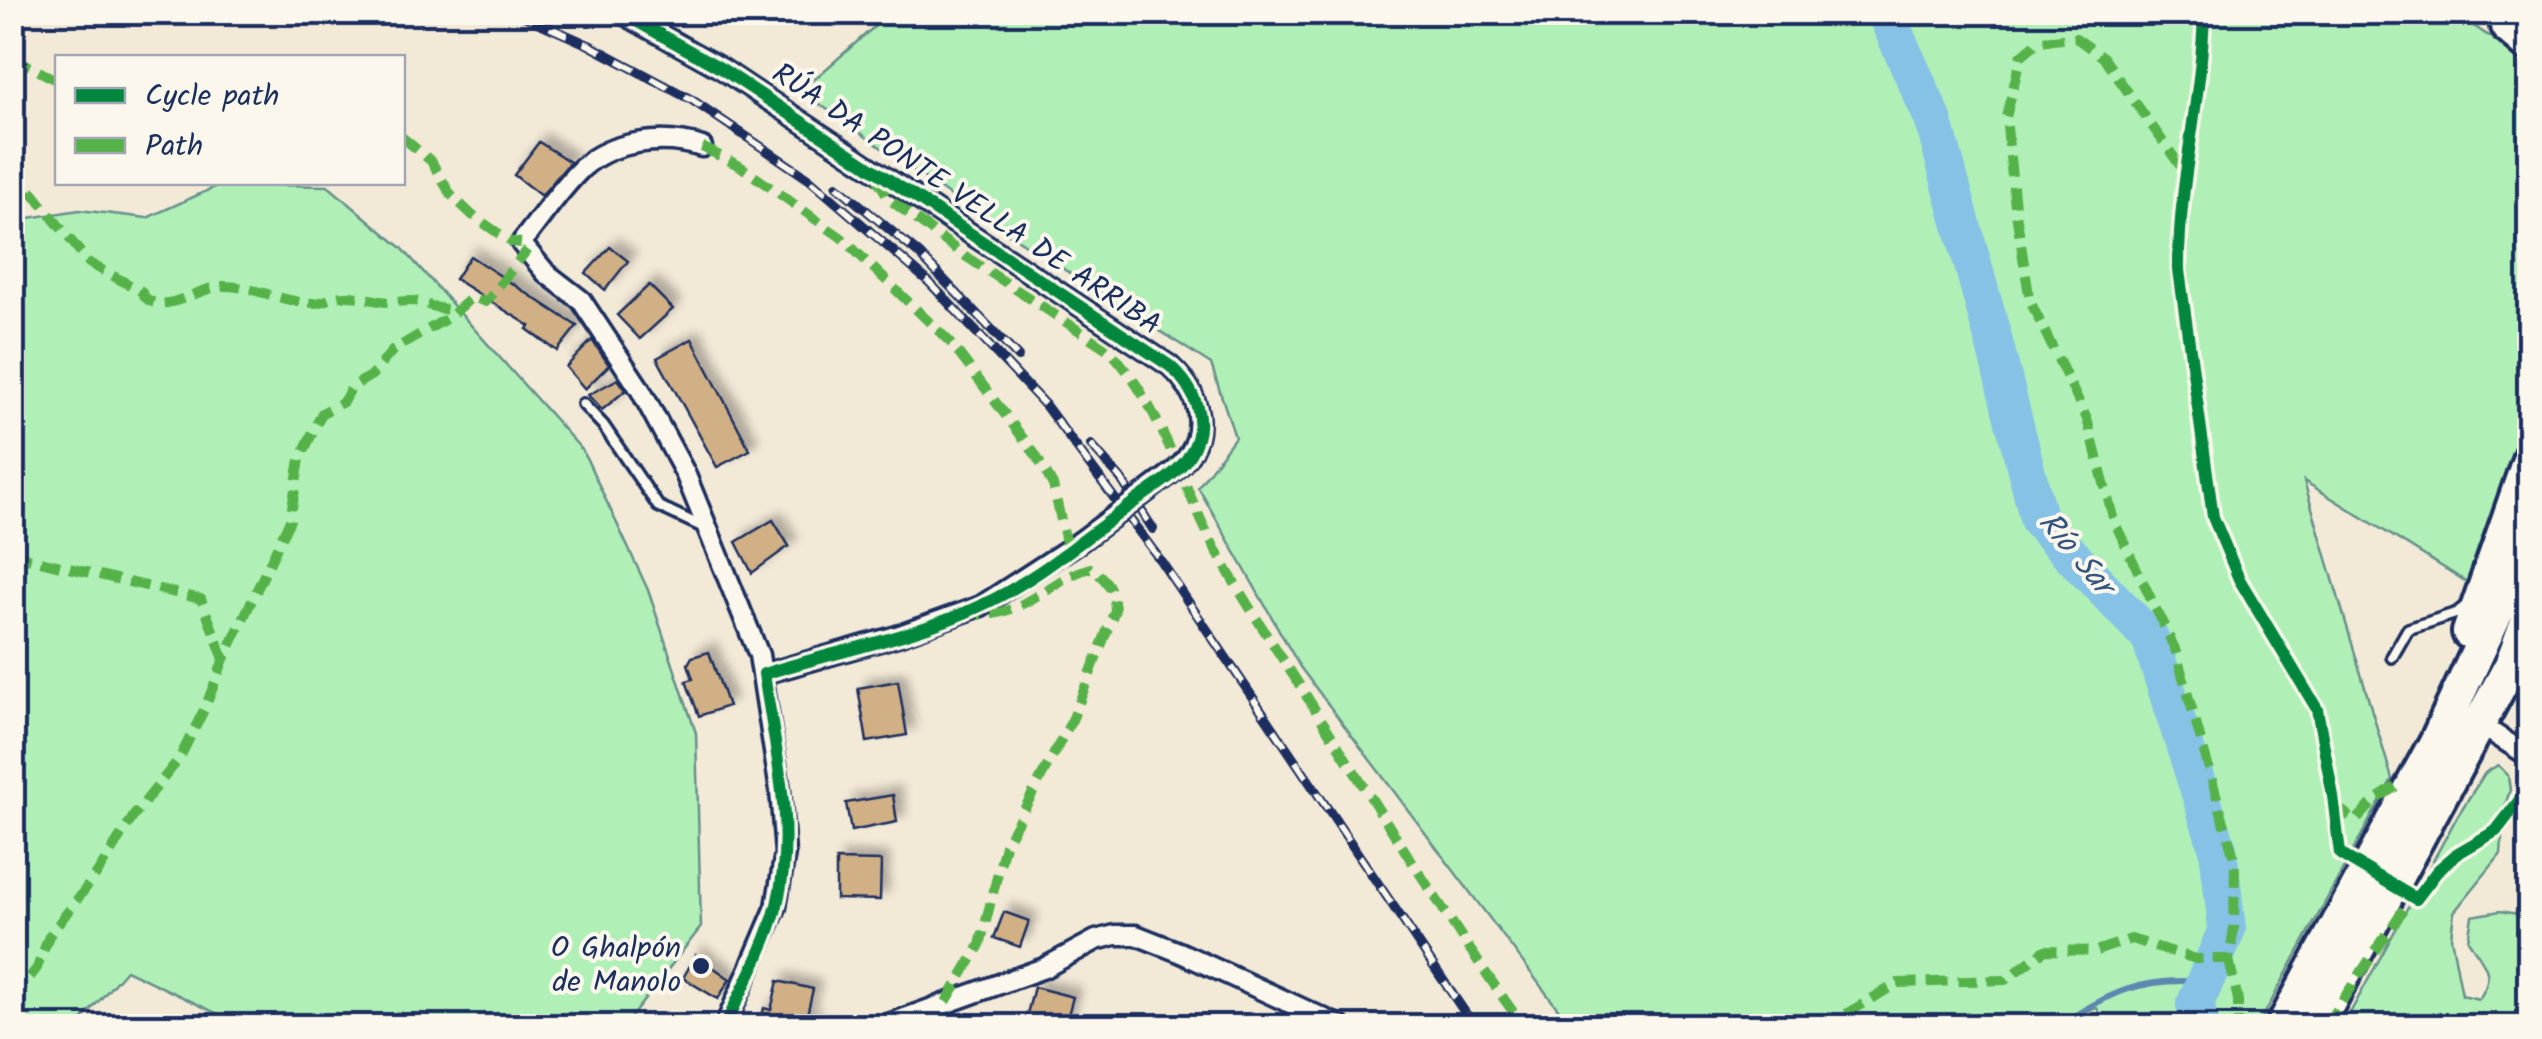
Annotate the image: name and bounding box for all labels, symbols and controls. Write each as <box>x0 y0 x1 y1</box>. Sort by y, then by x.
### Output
street label: RÚA DA PONTE VELLA DE ARRIBA <box>761 51 1171 349</box>
legend <box>55 55 405 185</box>
text: Cycle path <box>145 73 279 121</box>
text: Path <box>145 123 203 171</box>
water label: Río Sar <box>2025 501 2130 612</box>
place label: O Ghalpón de Manolo <box>551 925 681 1007</box>
marker: O Ghalpón de Manolo <box>690 955 712 977</box>

